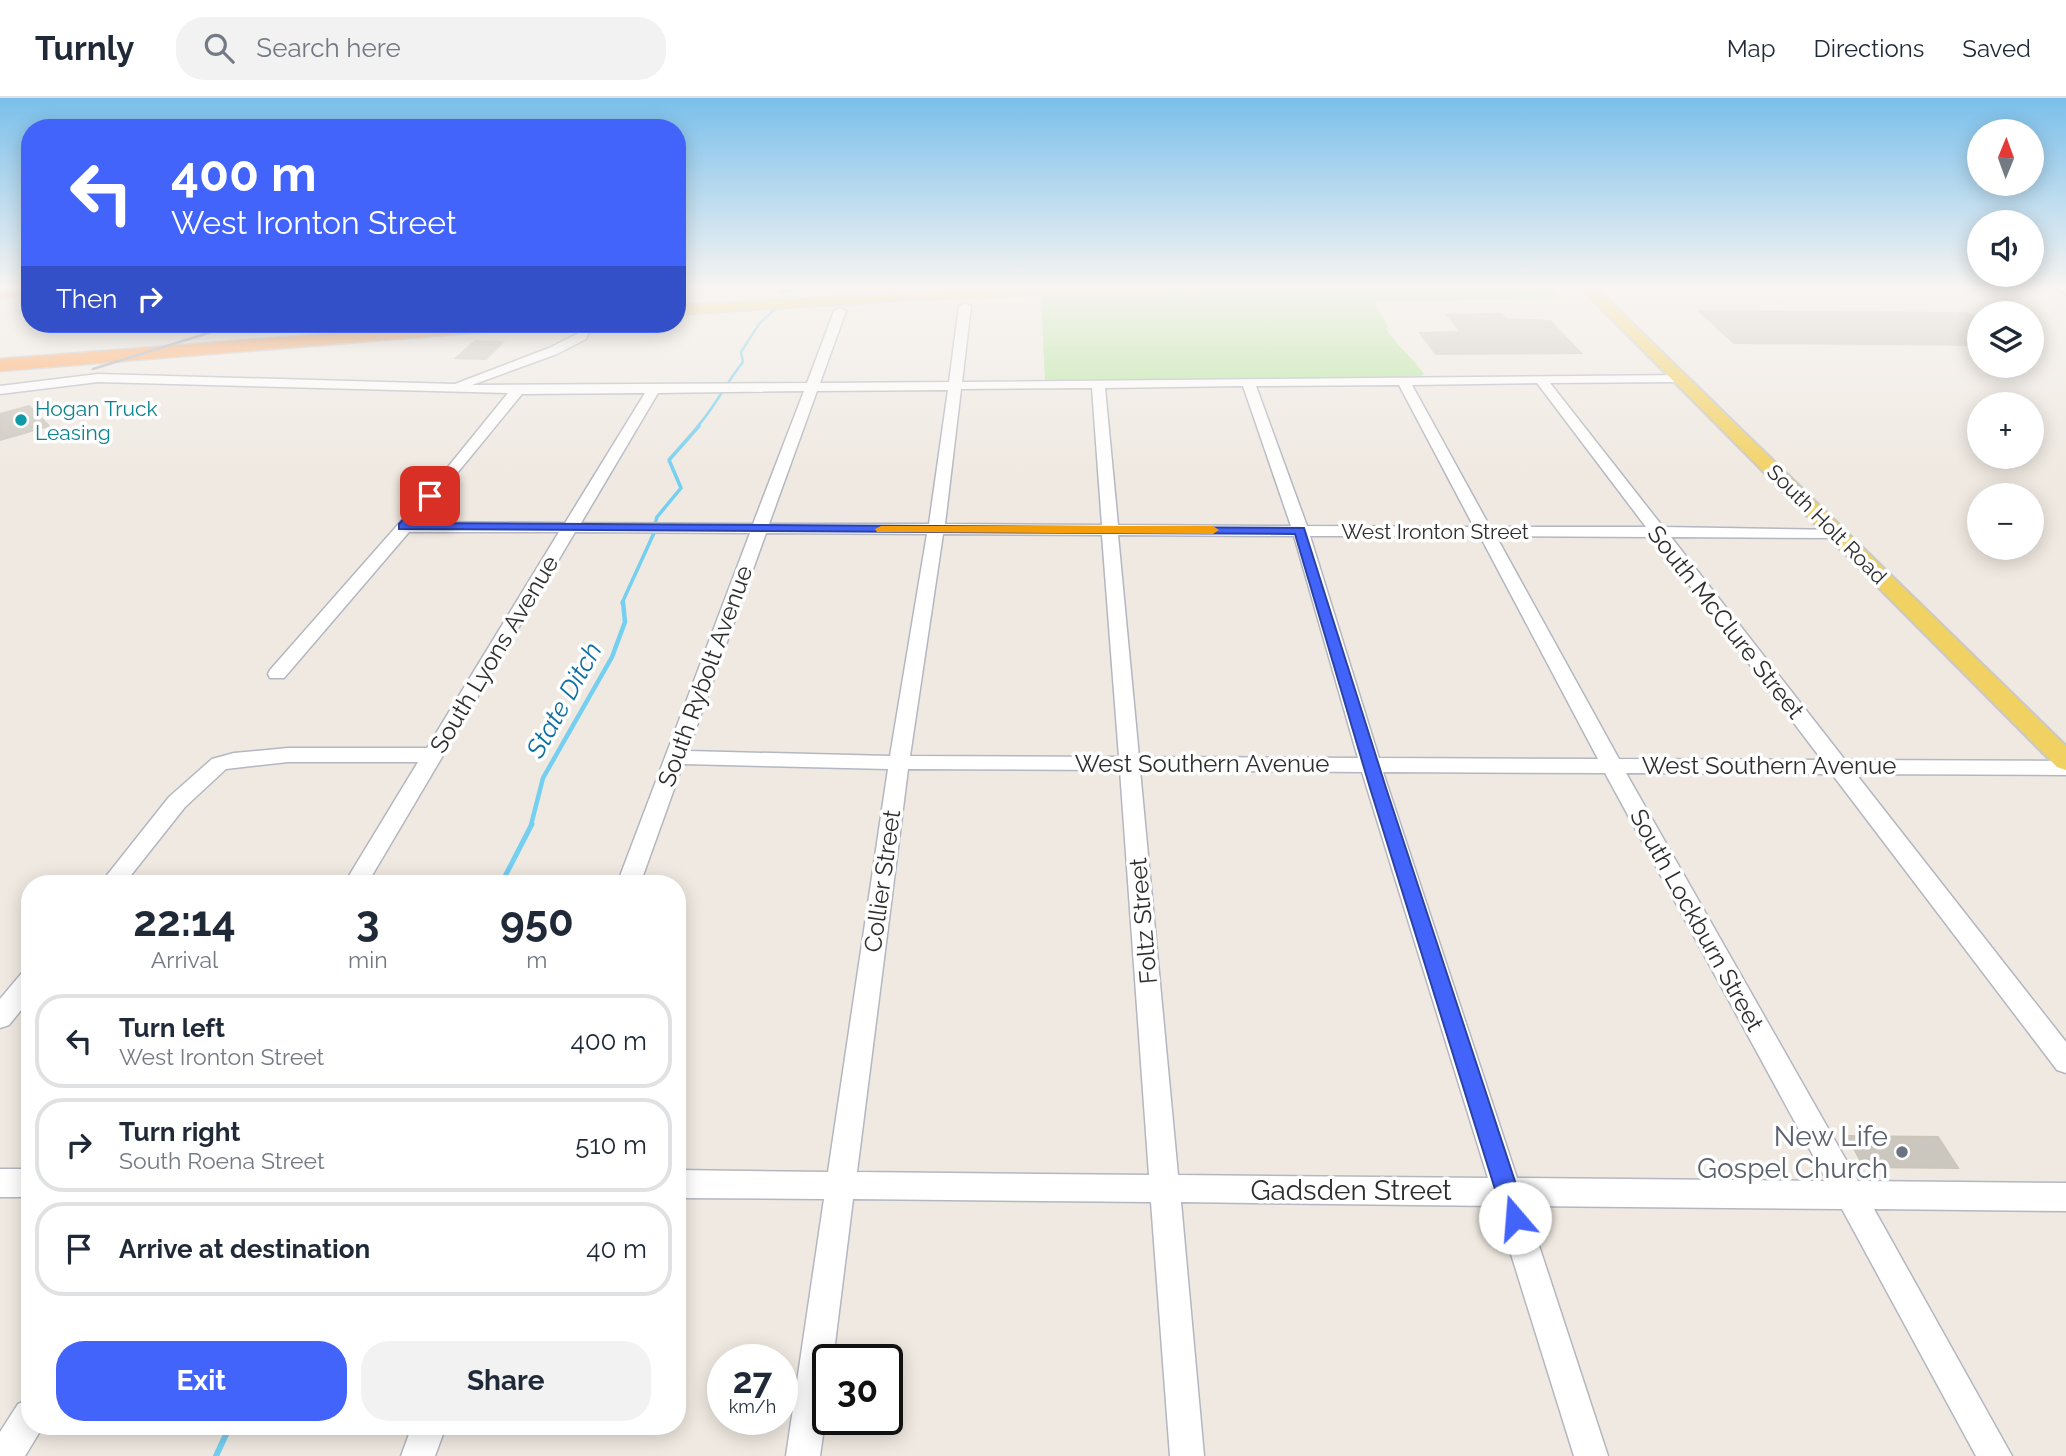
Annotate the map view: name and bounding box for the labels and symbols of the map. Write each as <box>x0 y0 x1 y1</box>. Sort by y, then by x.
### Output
north arrow <box>1967 119 2044 196</box>
place label: Hogan Truck Leasing <box>35 396 158 445</box>
marker: Hogan Truck Leasing <box>13 412 29 428</box>
street label: South Holt Road <box>1762 459 1892 589</box>
pin <box>400 466 460 526</box>
street label: West Ironton Street <box>1341 519 1529 544</box>
street label: South McClure Street <box>1642 520 1810 724</box>
street label: South Lyons Avenue <box>424 550 564 758</box>
street label: South Rybolt Avenue <box>651 561 759 791</box>
water label: State Ditch <box>520 637 608 764</box>
street label: West Southern Avenue <box>1075 749 1329 778</box>
street label: West Southern Avenue <box>1642 751 1896 780</box>
street label: South Lockburn Street <box>1624 804 1770 1036</box>
street label: Collier Street <box>858 808 906 954</box>
street label: Foltz Street <box>1123 857 1163 985</box>
place label: New Life Gospel Church <box>1697 1120 1888 1185</box>
marker: New Life Gospel Church <box>1894 1144 1910 1160</box>
street label: Gadsden Street <box>1250 1174 1452 1207</box>
position arrow <box>1478 1181 1552 1255</box>
speed limit sign: 30 <box>812 1344 903 1435</box>

